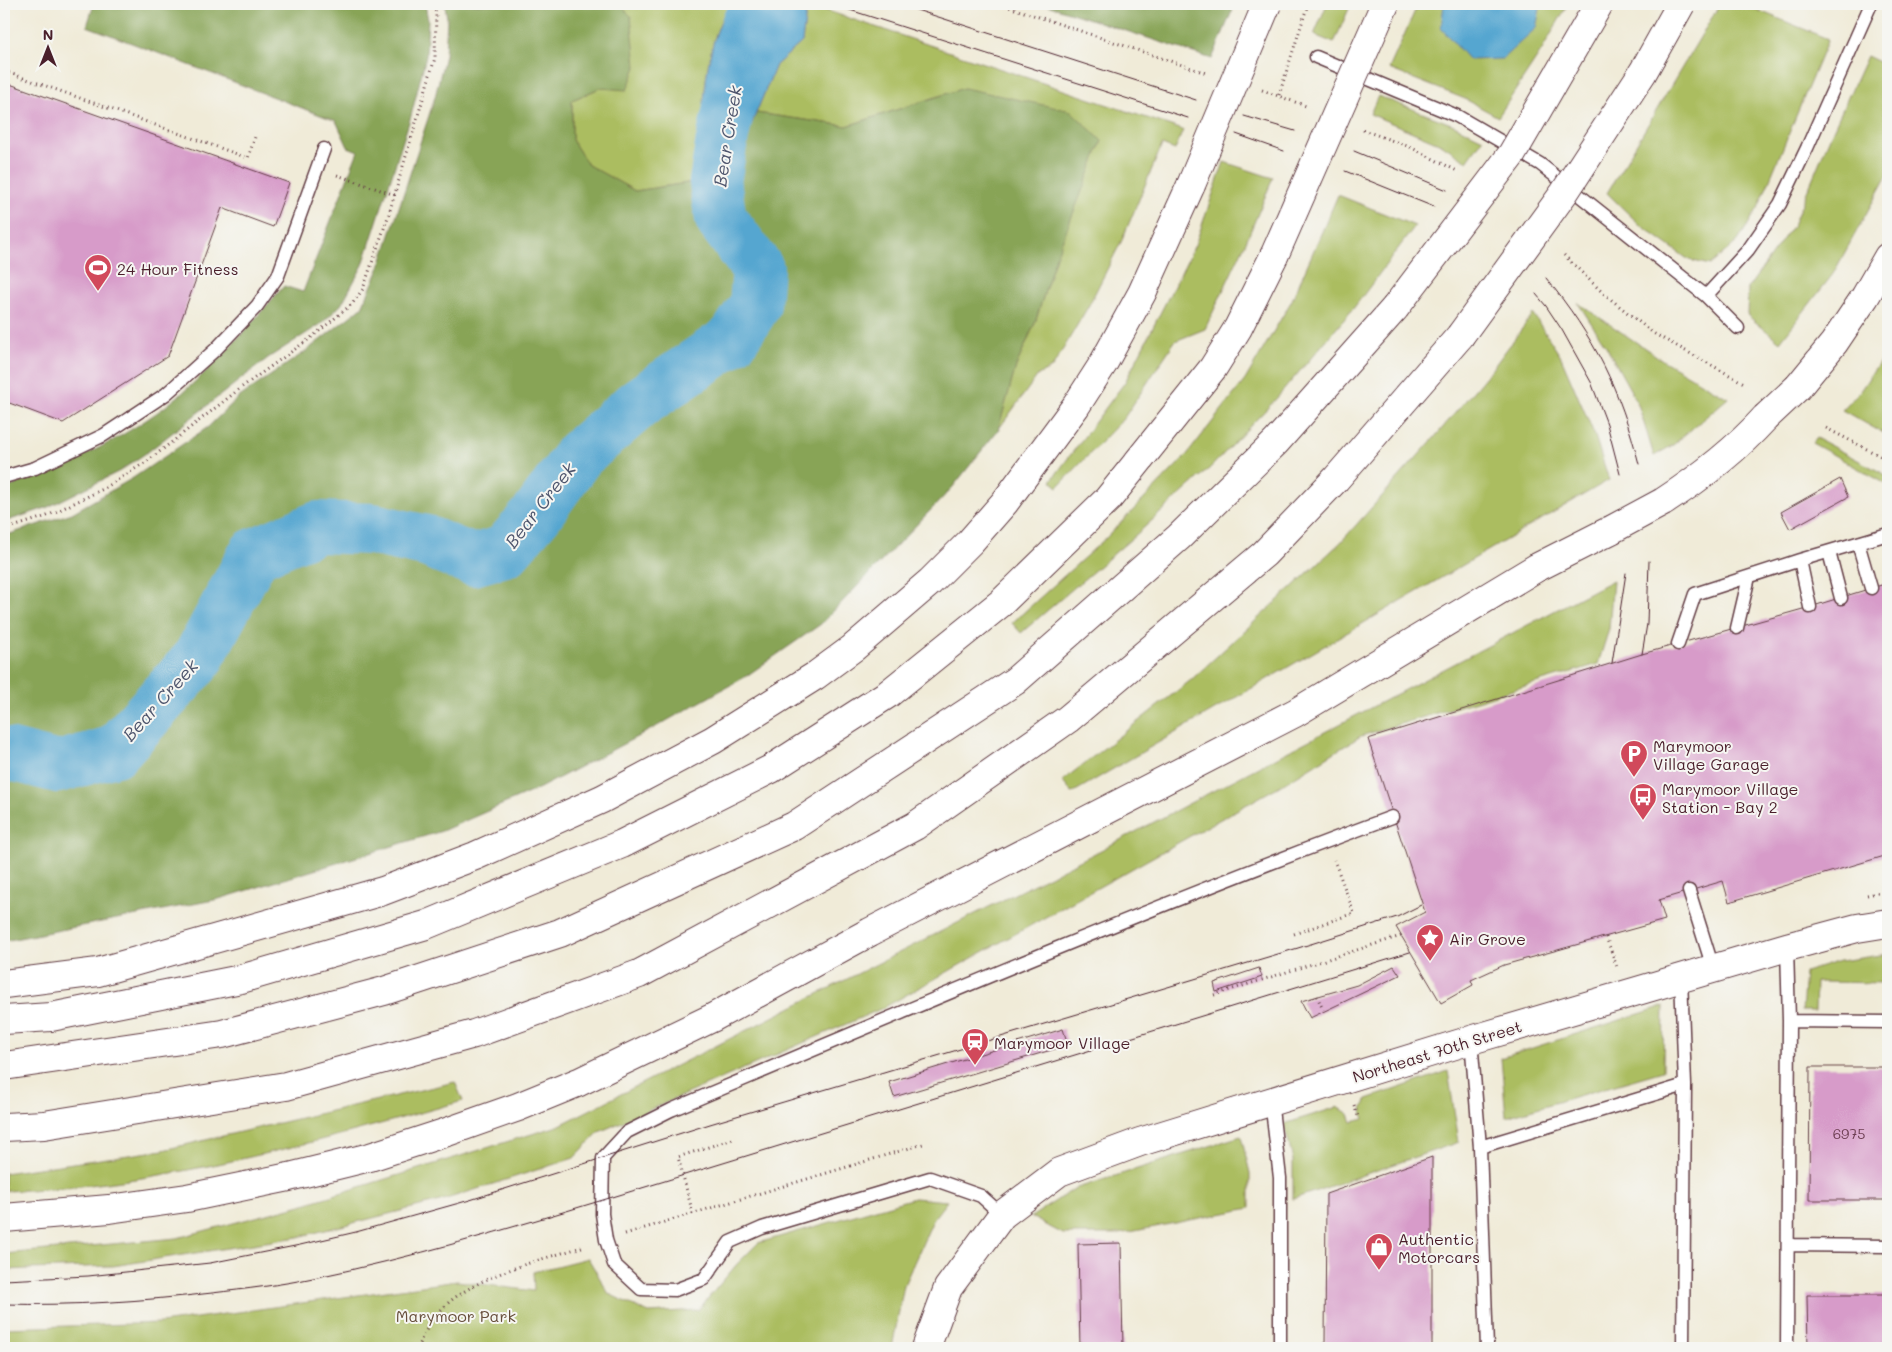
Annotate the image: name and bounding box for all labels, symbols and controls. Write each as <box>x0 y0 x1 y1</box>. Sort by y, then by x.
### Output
north arrow <box>22 22 72 72</box>
text: N <box>43 25 53 44</box>
water label: Bear Creek <box>707 83 747 188</box>
sports icon: 24 Hour Fitness <box>83 253 113 292</box>
place label: 24 Hour Fitness <box>117 258 238 279</box>
water label: Bear Creek <box>499 457 581 553</box>
water label: Bear Creek <box>117 654 203 746</box>
place label: Marymoor Village Garage <box>1653 735 1770 774</box>
parking icon: Marymoor Village Garage <box>1619 739 1649 778</box>
place label: Marymoor Village Station - Bay 2 <box>1662 778 1798 817</box>
bus stop icon: Marymoor Village Station - Bay 2 <box>1628 782 1658 821</box>
place icon: Air Grove <box>1415 923 1445 962</box>
place label: Air Grove <box>1449 928 1526 949</box>
street label: Northeast 70th Street <box>1350 1015 1524 1087</box>
station icon: Marymoor Village <box>960 1027 990 1066</box>
place label: Marymoor Village <box>994 1032 1130 1053</box>
house number: 6975 <box>1833 1124 1865 1143</box>
place label: Authentic Motorcars <box>1398 1228 1480 1267</box>
shop icon: Authentic Motorcars <box>1364 1232 1394 1271</box>
park label: Marymoor Park <box>396 1305 516 1326</box>

